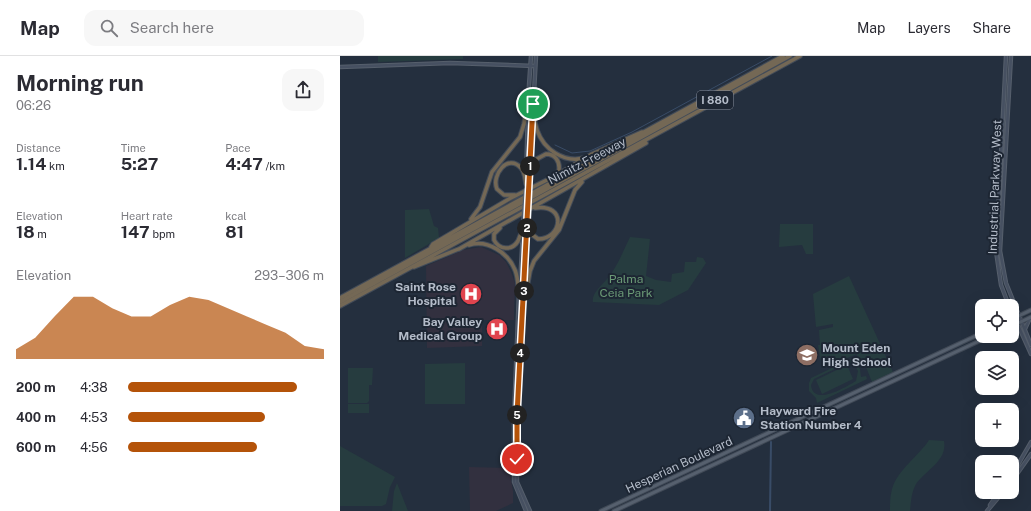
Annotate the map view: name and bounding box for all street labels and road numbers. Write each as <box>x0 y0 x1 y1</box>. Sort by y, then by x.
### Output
road number: I 880 <box>697 91 733 109</box>
street label: Industrial Parkway West <box>986 119 1004 255</box>
street label: Nimitz Freeway <box>546 134 629 187</box>
street label: Hesperian Boulevard <box>623 434 735 496</box>

